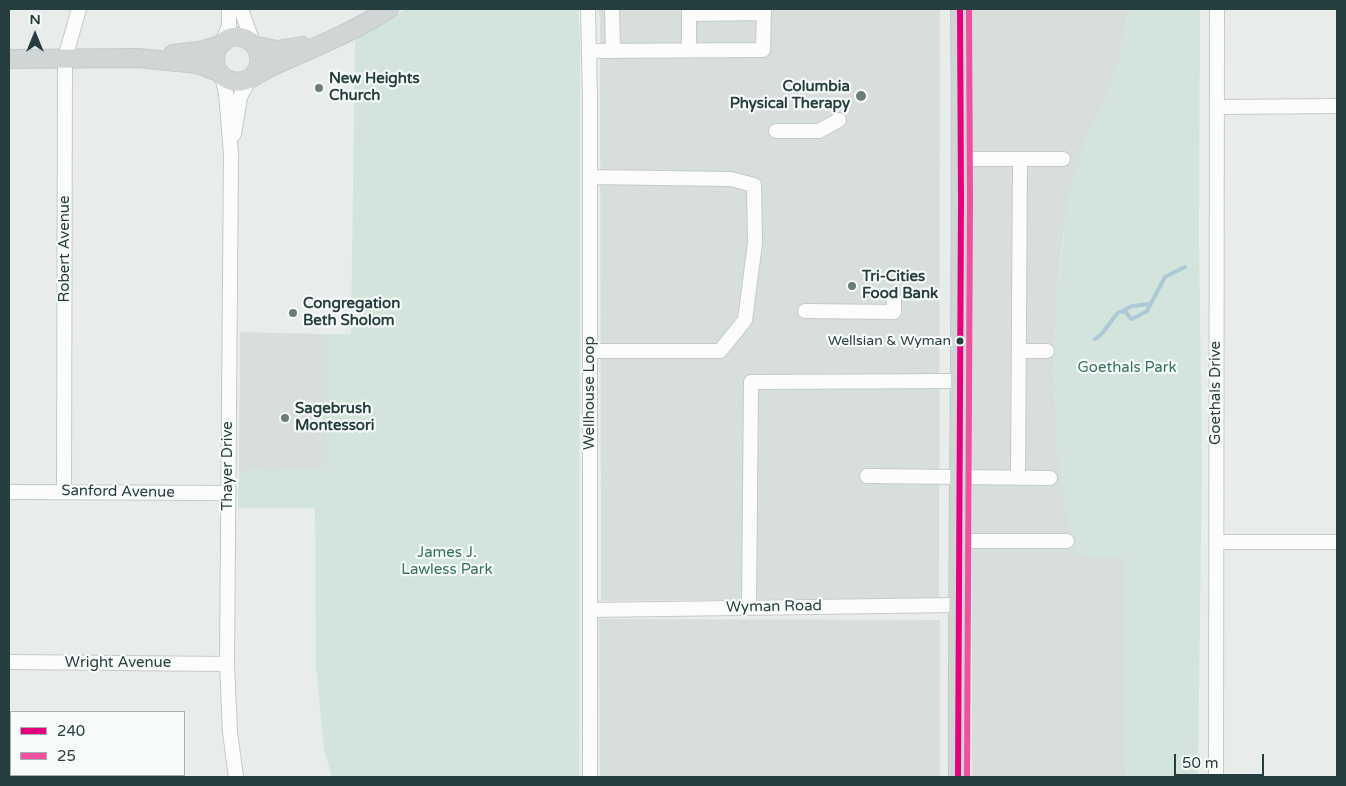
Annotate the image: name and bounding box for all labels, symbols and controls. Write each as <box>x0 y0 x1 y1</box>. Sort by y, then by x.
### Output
north arrow <box>10 10 60 60</box>
text: N <box>29 11 41 28</box>
place label: New Heights Church <box>329 70 420 105</box>
place label: Columbia Physical Therapy <box>730 78 850 113</box>
marker: New Heights Church <box>313 82 325 94</box>
marker: Columbia Physical Therapy <box>854 89 868 103</box>
street label: Robert Avenue <box>56 196 74 302</box>
place label: Tri-Cities Food Bank <box>862 268 938 303</box>
marker: Tri-Cities Food Bank <box>846 280 858 292</box>
place label: Congregation Beth Sholom <box>303 295 400 330</box>
marker: Congregation Beth Sholom <box>287 307 299 319</box>
place label: Wellsian & Wyman <box>828 333 951 349</box>
street label: Wellhouse Loop <box>581 336 599 450</box>
marker: Wellsian & Wyman <box>955 336 965 346</box>
street label: Goethals Drive <box>1207 341 1225 445</box>
park label: Goethals Park <box>1077 359 1177 377</box>
place label: Sagebrush Montessori <box>295 400 374 435</box>
marker: Sagebrush Montessori <box>279 412 291 424</box>
street label: Thayer Drive <box>219 421 237 511</box>
street label: Sanford Avenue <box>61 482 175 502</box>
park label: James J. Lawless Park <box>401 544 493 579</box>
street label: Wyman Road <box>726 597 822 617</box>
street label: Wright Avenue <box>65 654 171 672</box>
legend <box>10 711 185 776</box>
text: 240 <box>57 722 85 740</box>
scale bar <box>1176 744 1266 776</box>
text: 25 <box>57 747 76 765</box>
text: 50 m <box>1182 754 1219 772</box>

